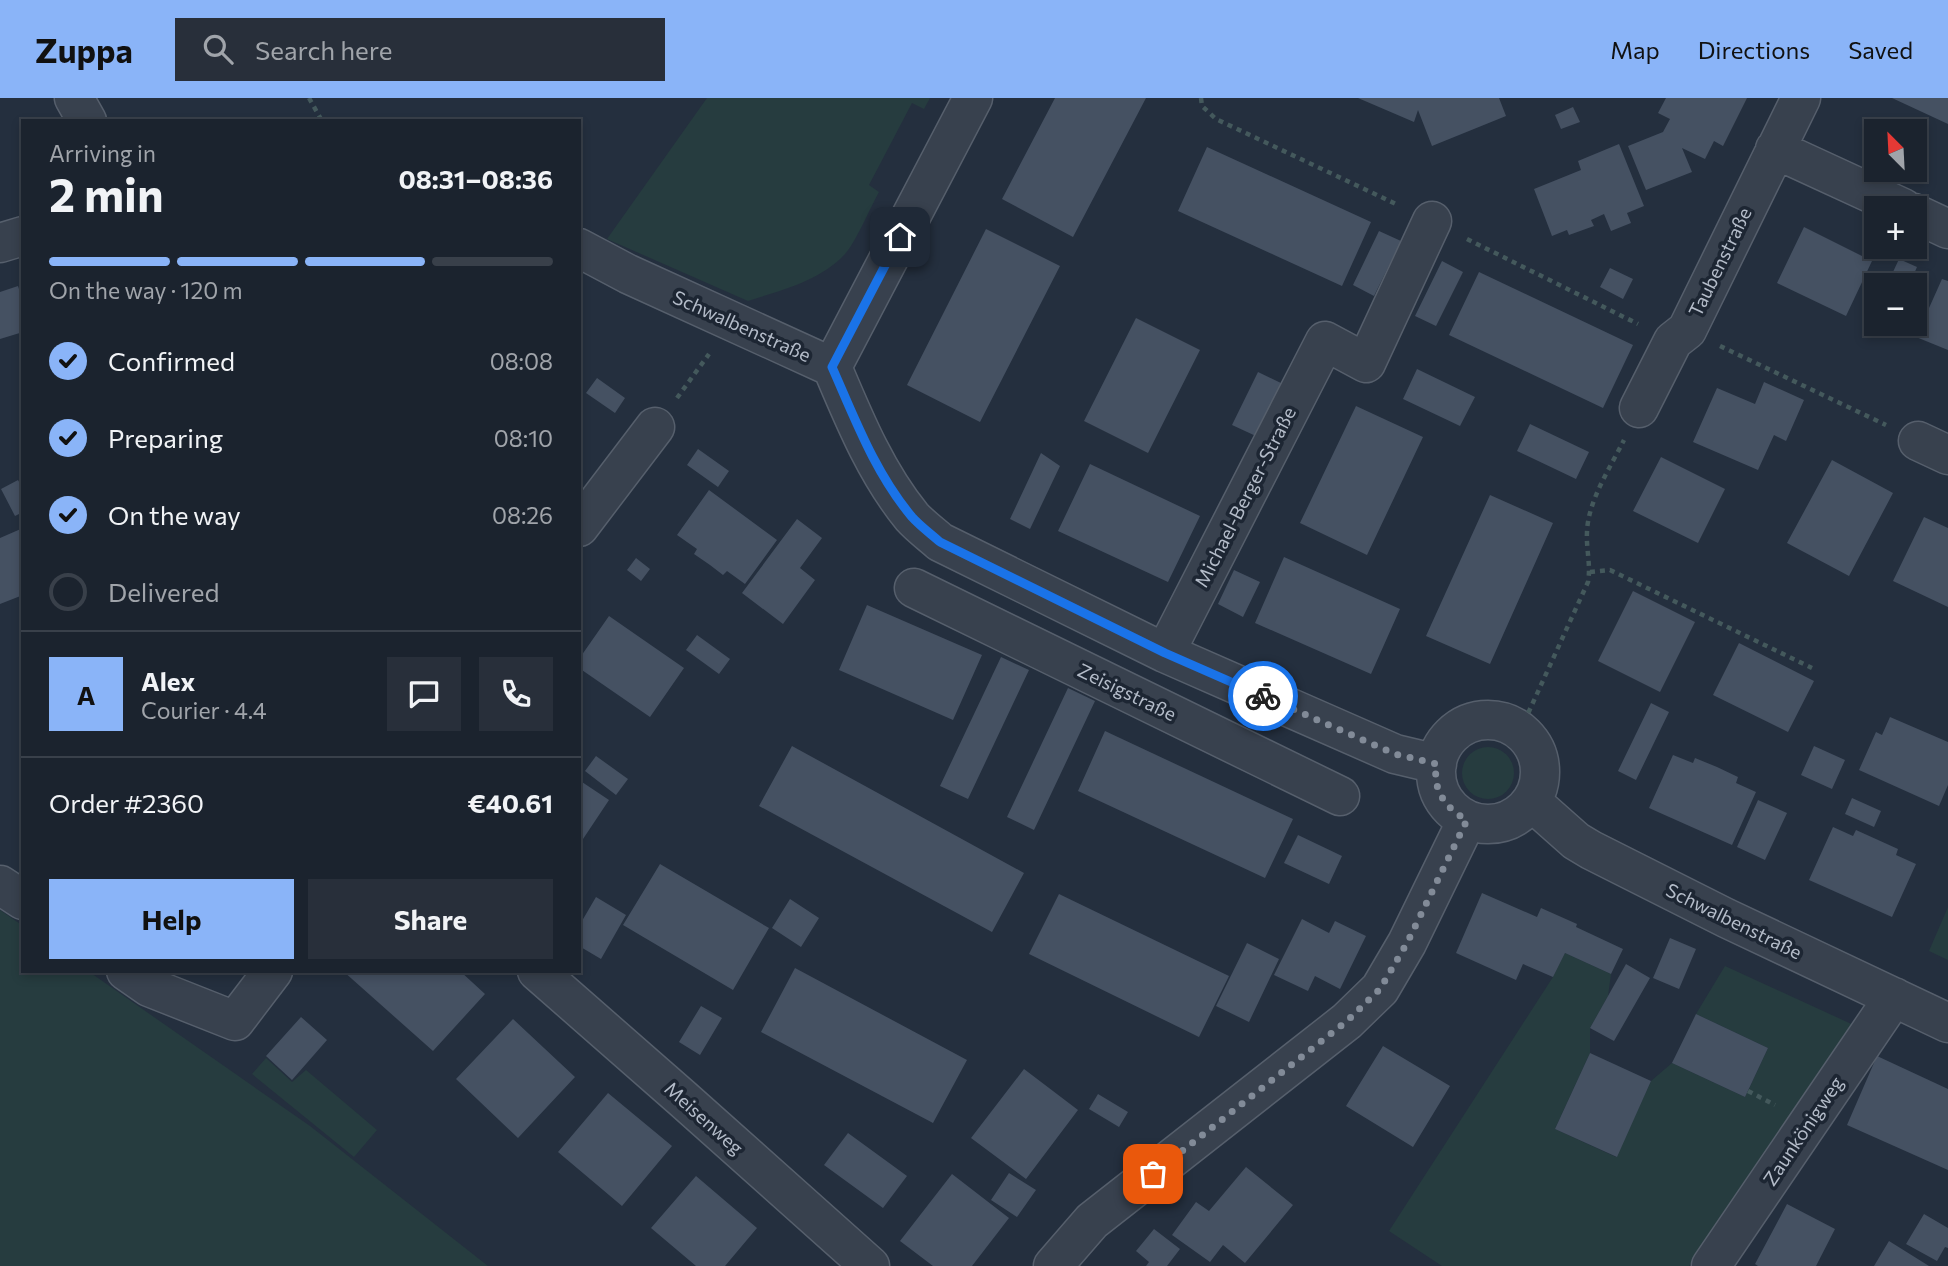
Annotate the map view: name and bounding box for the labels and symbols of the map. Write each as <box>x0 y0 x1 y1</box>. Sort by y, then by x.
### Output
north arrow <box>1864 119 1927 182</box>
street label: Taubenstraße <box>1683 203 1756 320</box>
pin <box>870 207 930 267</box>
street label: Schwalbenstraße <box>670 285 815 366</box>
street label: Michael-Berger-Straße <box>1189 403 1300 591</box>
street label: Zeisigstraße <box>1074 658 1180 725</box>
courier <box>1228 661 1298 731</box>
street label: Schwalbenstraße <box>1662 878 1806 963</box>
street label: Zaunkönigweg <box>1758 1072 1848 1190</box>
street label: Meisenweg <box>660 1076 748 1159</box>
pin <box>1123 1144 1183 1204</box>

